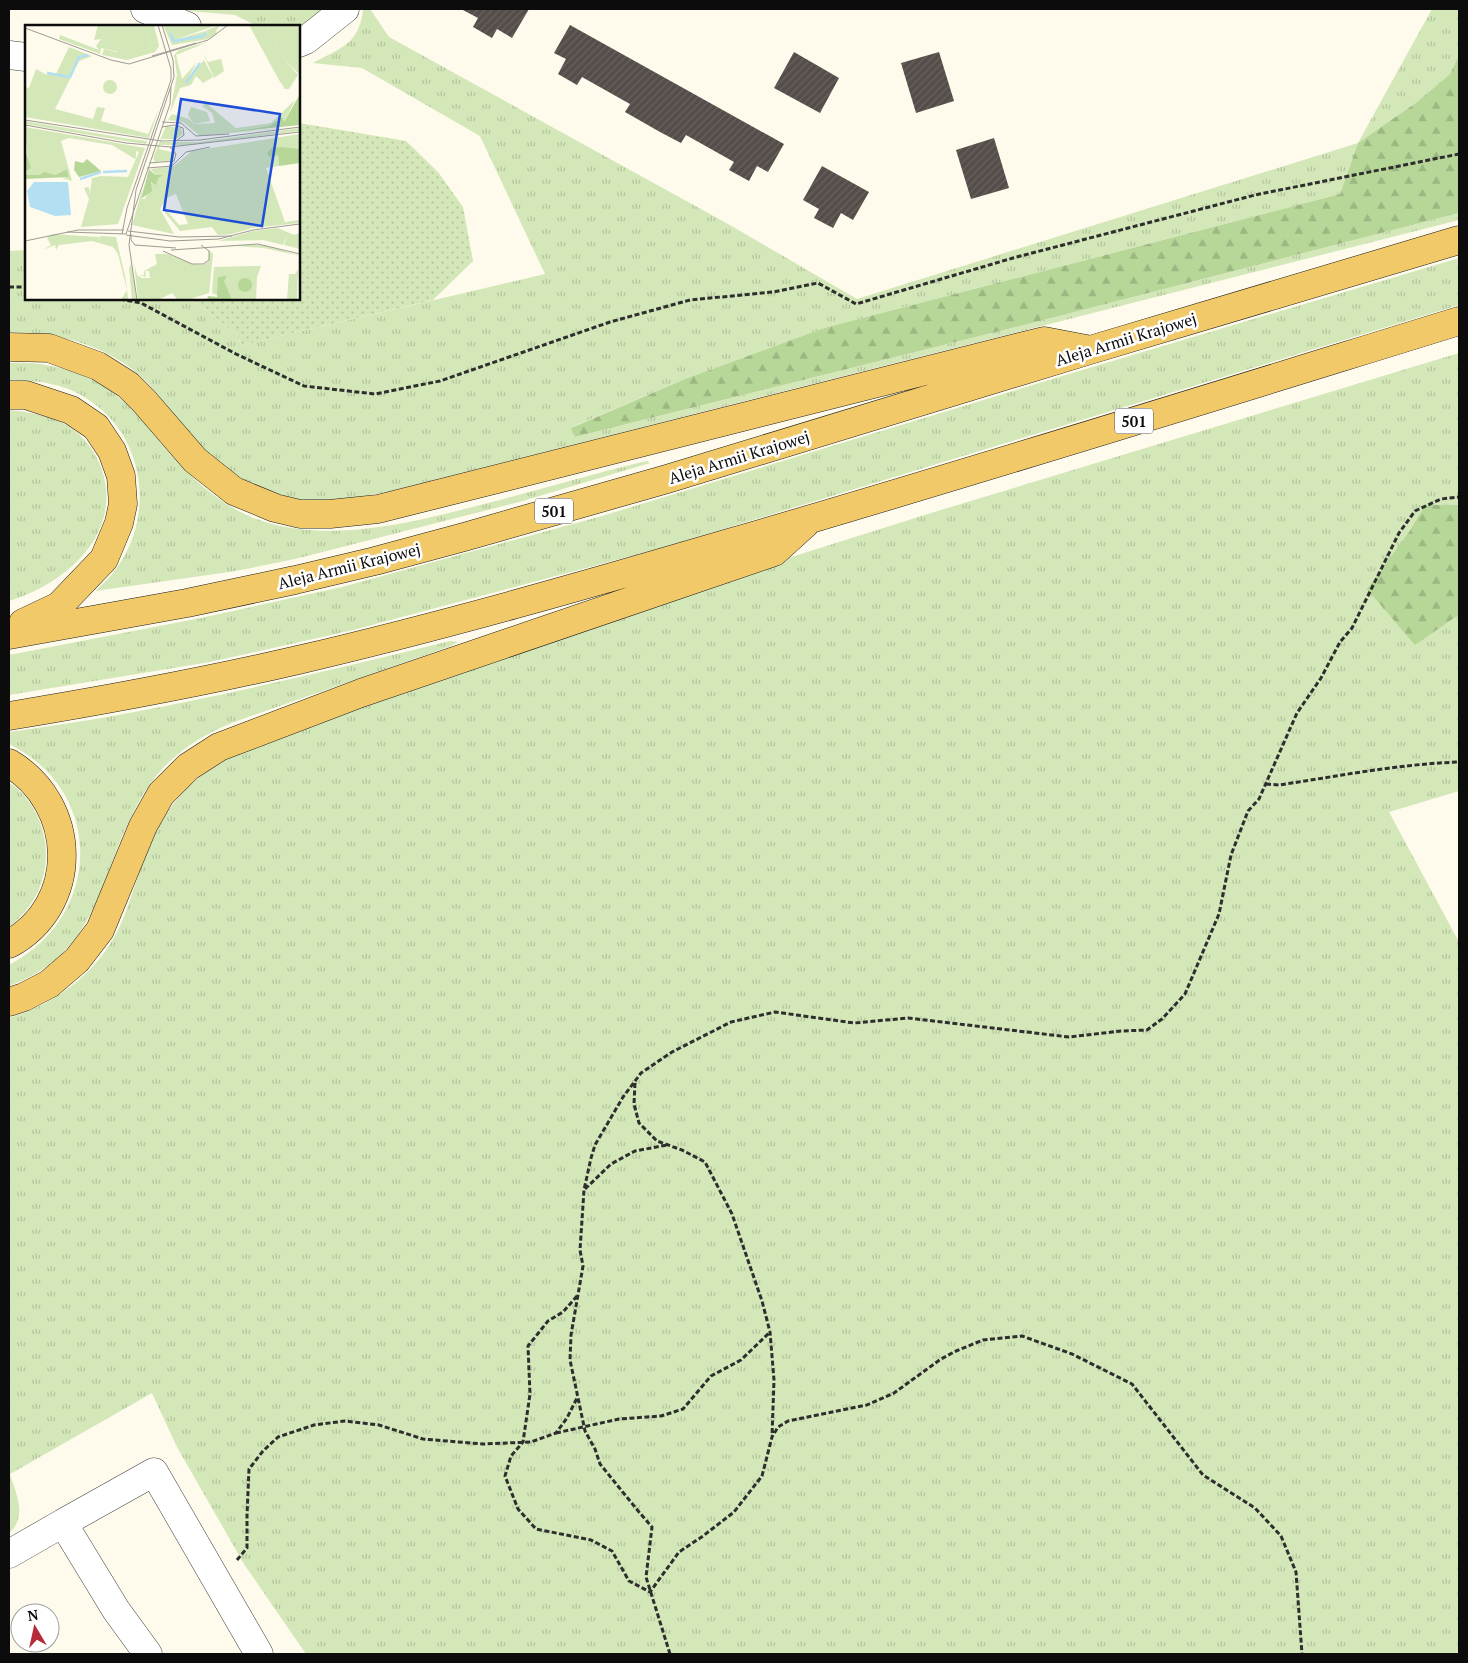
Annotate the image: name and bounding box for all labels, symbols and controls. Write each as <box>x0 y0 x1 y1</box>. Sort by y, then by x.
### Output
inset map <box>25 25 300 300</box>
street label: Aleja Armii Krajowej <box>1053 307 1199 371</box>
road number: 501 <box>1115 408 1153 434</box>
street label: Aleja Armii Krajowej <box>666 425 812 489</box>
road number: 501 <box>535 498 573 524</box>
street label: Aleja Armii Krajowej <box>275 538 423 594</box>
north arrow <box>10 1603 60 1653</box>
text: N <box>26 1604 40 1625</box>

